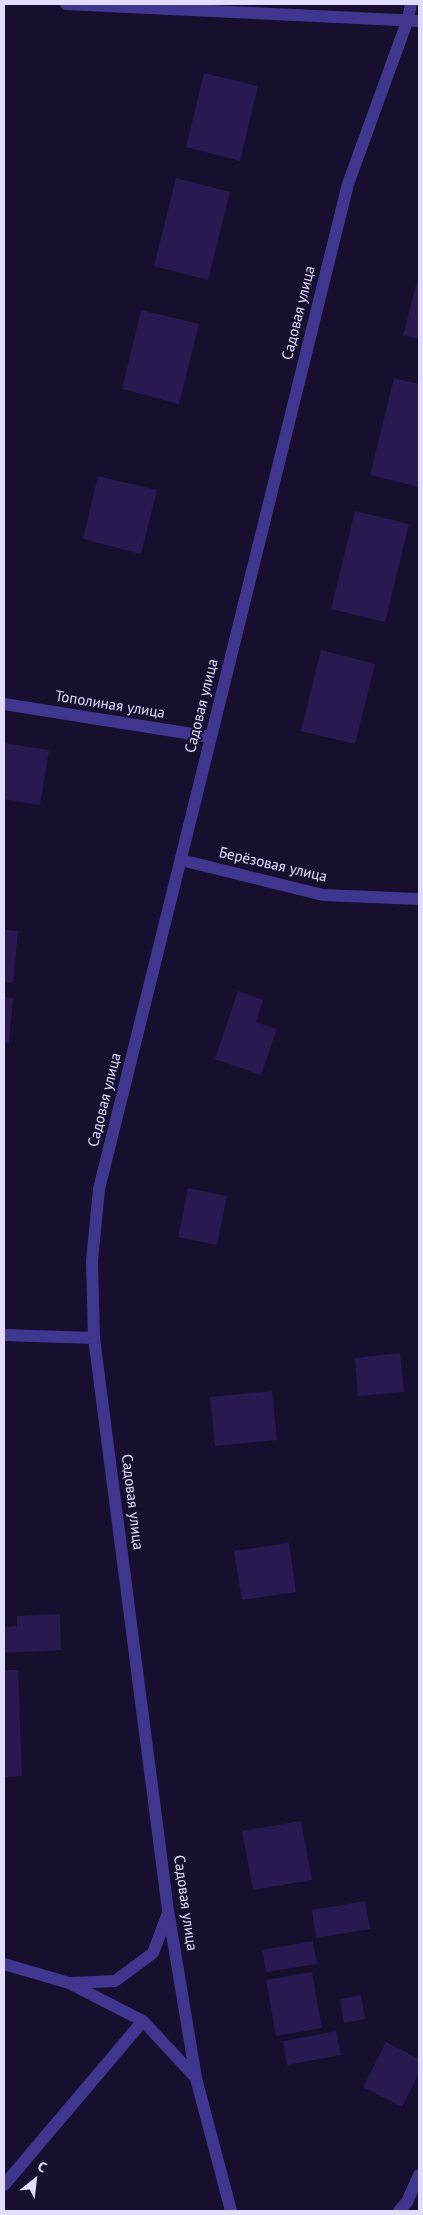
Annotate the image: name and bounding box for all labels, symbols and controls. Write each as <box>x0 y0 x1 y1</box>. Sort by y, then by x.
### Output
street label: Садовая улица <box>279 264 319 362</box>
street label: Садовая улица <box>182 657 222 755</box>
street label: Тополиная улица <box>54 687 166 723</box>
street label: Берёзовая улица <box>217 844 329 886</box>
street label: Садовая улица <box>85 1051 125 1149</box>
street label: Садовая улица <box>117 1453 147 1551</box>
street label: Садовая улица <box>169 1854 201 1952</box>
north arrow <box>10 2155 60 2205</box>
text: С <box>34 2157 50 2177</box>

